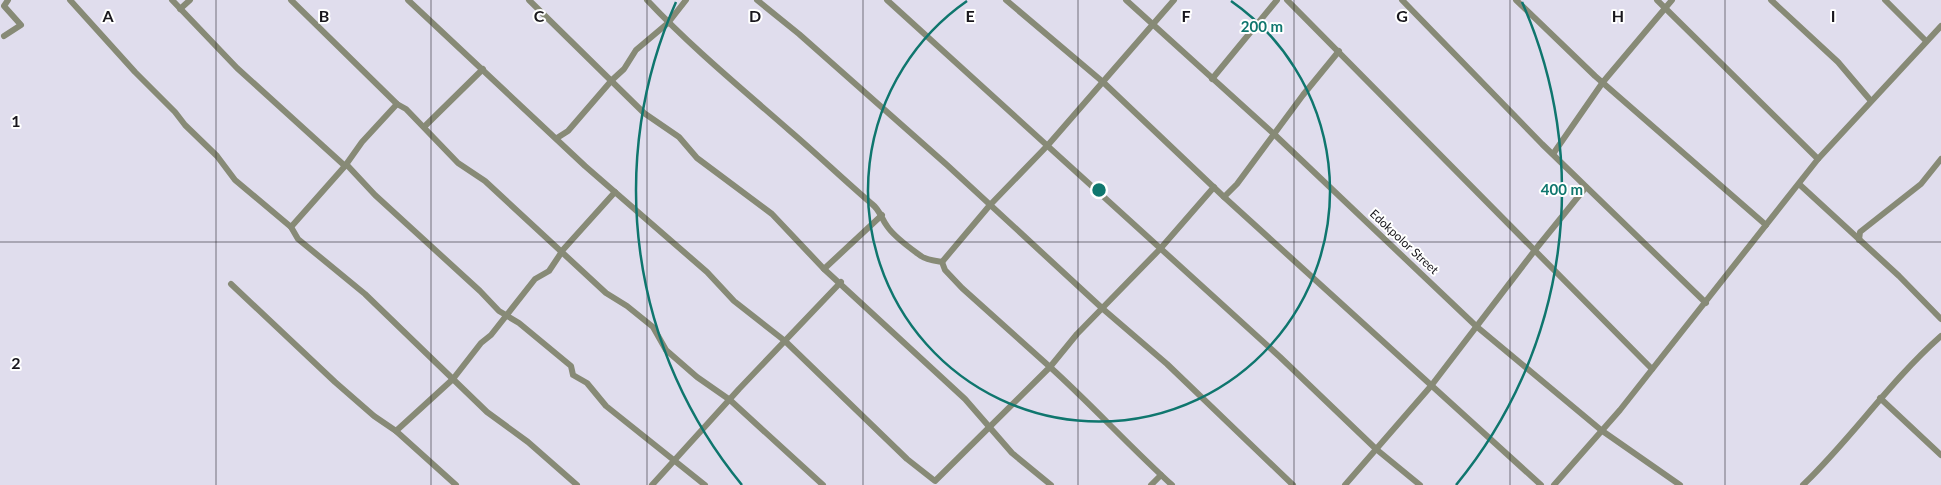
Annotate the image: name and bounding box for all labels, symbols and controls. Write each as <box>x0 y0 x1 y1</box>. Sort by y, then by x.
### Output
text: A <box>101 6 114 25</box>
text: B <box>319 6 329 25</box>
text: C <box>534 6 545 25</box>
text: D <box>749 6 761 25</box>
text: E <box>965 6 975 25</box>
text: F <box>1181 6 1191 25</box>
text: G <box>1396 6 1408 25</box>
text: H <box>1612 6 1624 25</box>
text: I <box>1831 6 1835 25</box>
text: 200 m <box>1241 17 1283 35</box>
text: 1 <box>11 111 21 130</box>
text: 400 m <box>1541 180 1583 198</box>
centre of rings <box>1090 181 1108 199</box>
street label: Edokpolor Street <box>1367 206 1442 278</box>
text: 2 <box>11 353 21 372</box>

